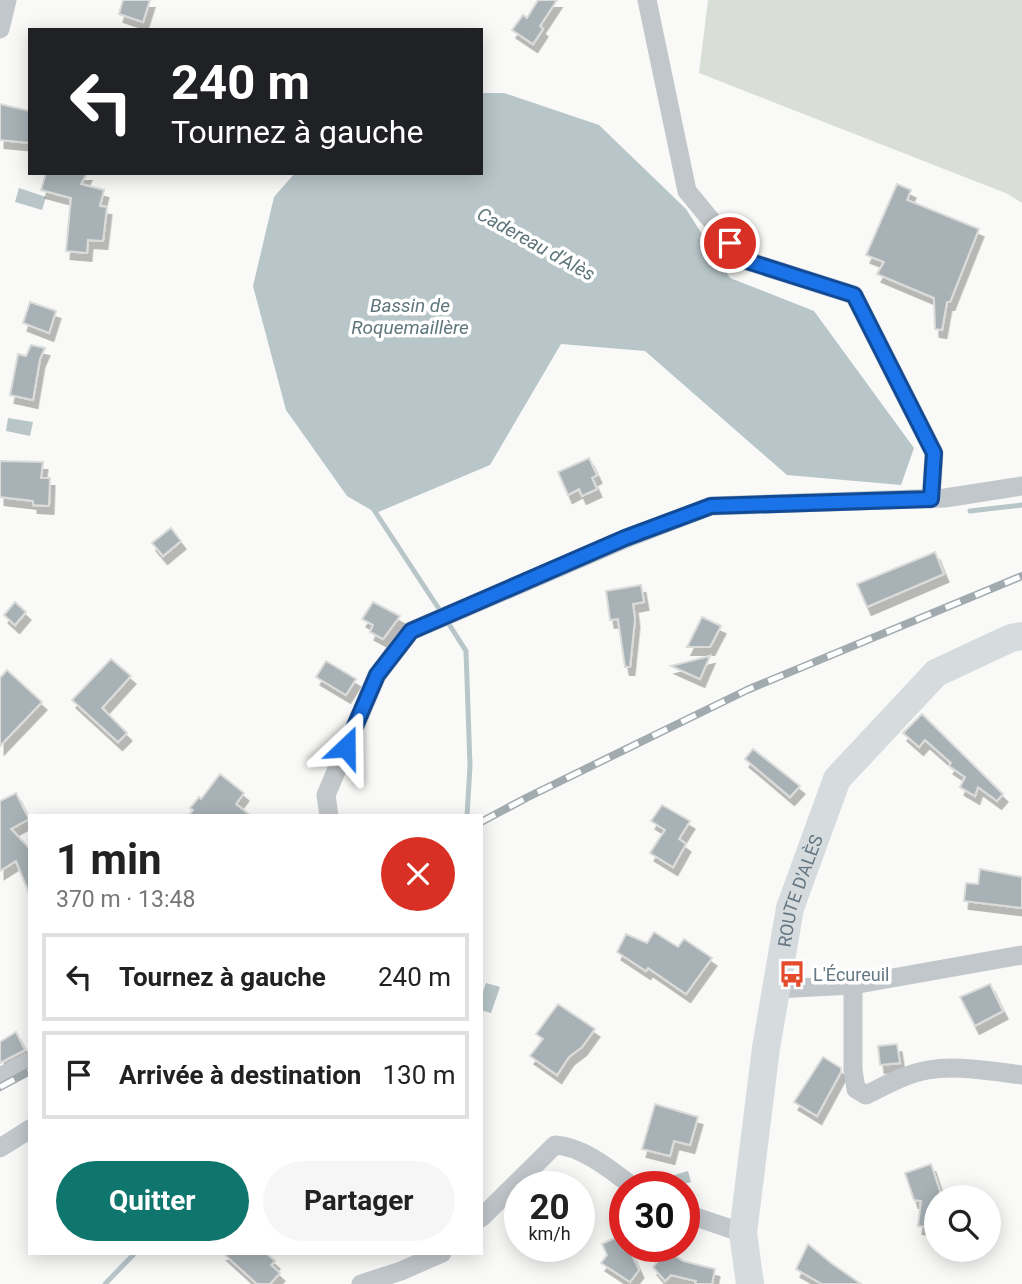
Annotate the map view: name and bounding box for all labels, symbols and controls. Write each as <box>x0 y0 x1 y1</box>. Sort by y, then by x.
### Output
text: 240 m <box>171 54 310 111</box>
icon: left <box>56 56 147 147</box>
text: Tournez à gauche <box>171 113 423 151</box>
water label: Cadereau d'Alès <box>473 202 599 286</box>
pin <box>700 213 760 273</box>
icon: arrive <box>711 224 749 262</box>
water label: Bassin de Roquemaillère <box>351 294 469 339</box>
position arrow <box>309 710 383 784</box>
street label: ROUTE D'ALÈS <box>773 831 827 949</box>
text: 1 min <box>56 835 162 884</box>
button: close <box>381 837 455 911</box>
text: 370 m · 13:48 <box>56 886 195 913</box>
icon: left <box>60 958 98 996</box>
bus stop icon: L'Écureuil <box>777 959 807 989</box>
text: Tournez à gauche <box>119 962 326 992</box>
text: 240 m <box>378 962 451 992</box>
place label: L'Écureuil <box>813 964 889 985</box>
icon: arrive <box>60 1056 98 1094</box>
text: Arrivée à destination <box>119 1060 361 1090</box>
text: 130 m <box>382 1060 456 1090</box>
button: Quitter <box>56 1161 249 1241</box>
button: Partager <box>263 1161 455 1241</box>
speed limit sign: 30 <box>609 1171 700 1262</box>
map controls <box>924 1185 1001 1262</box>
button: search <box>924 1185 1001 1262</box>
text: 20 <box>529 1187 570 1228</box>
text: km/h <box>528 1223 571 1244</box>

